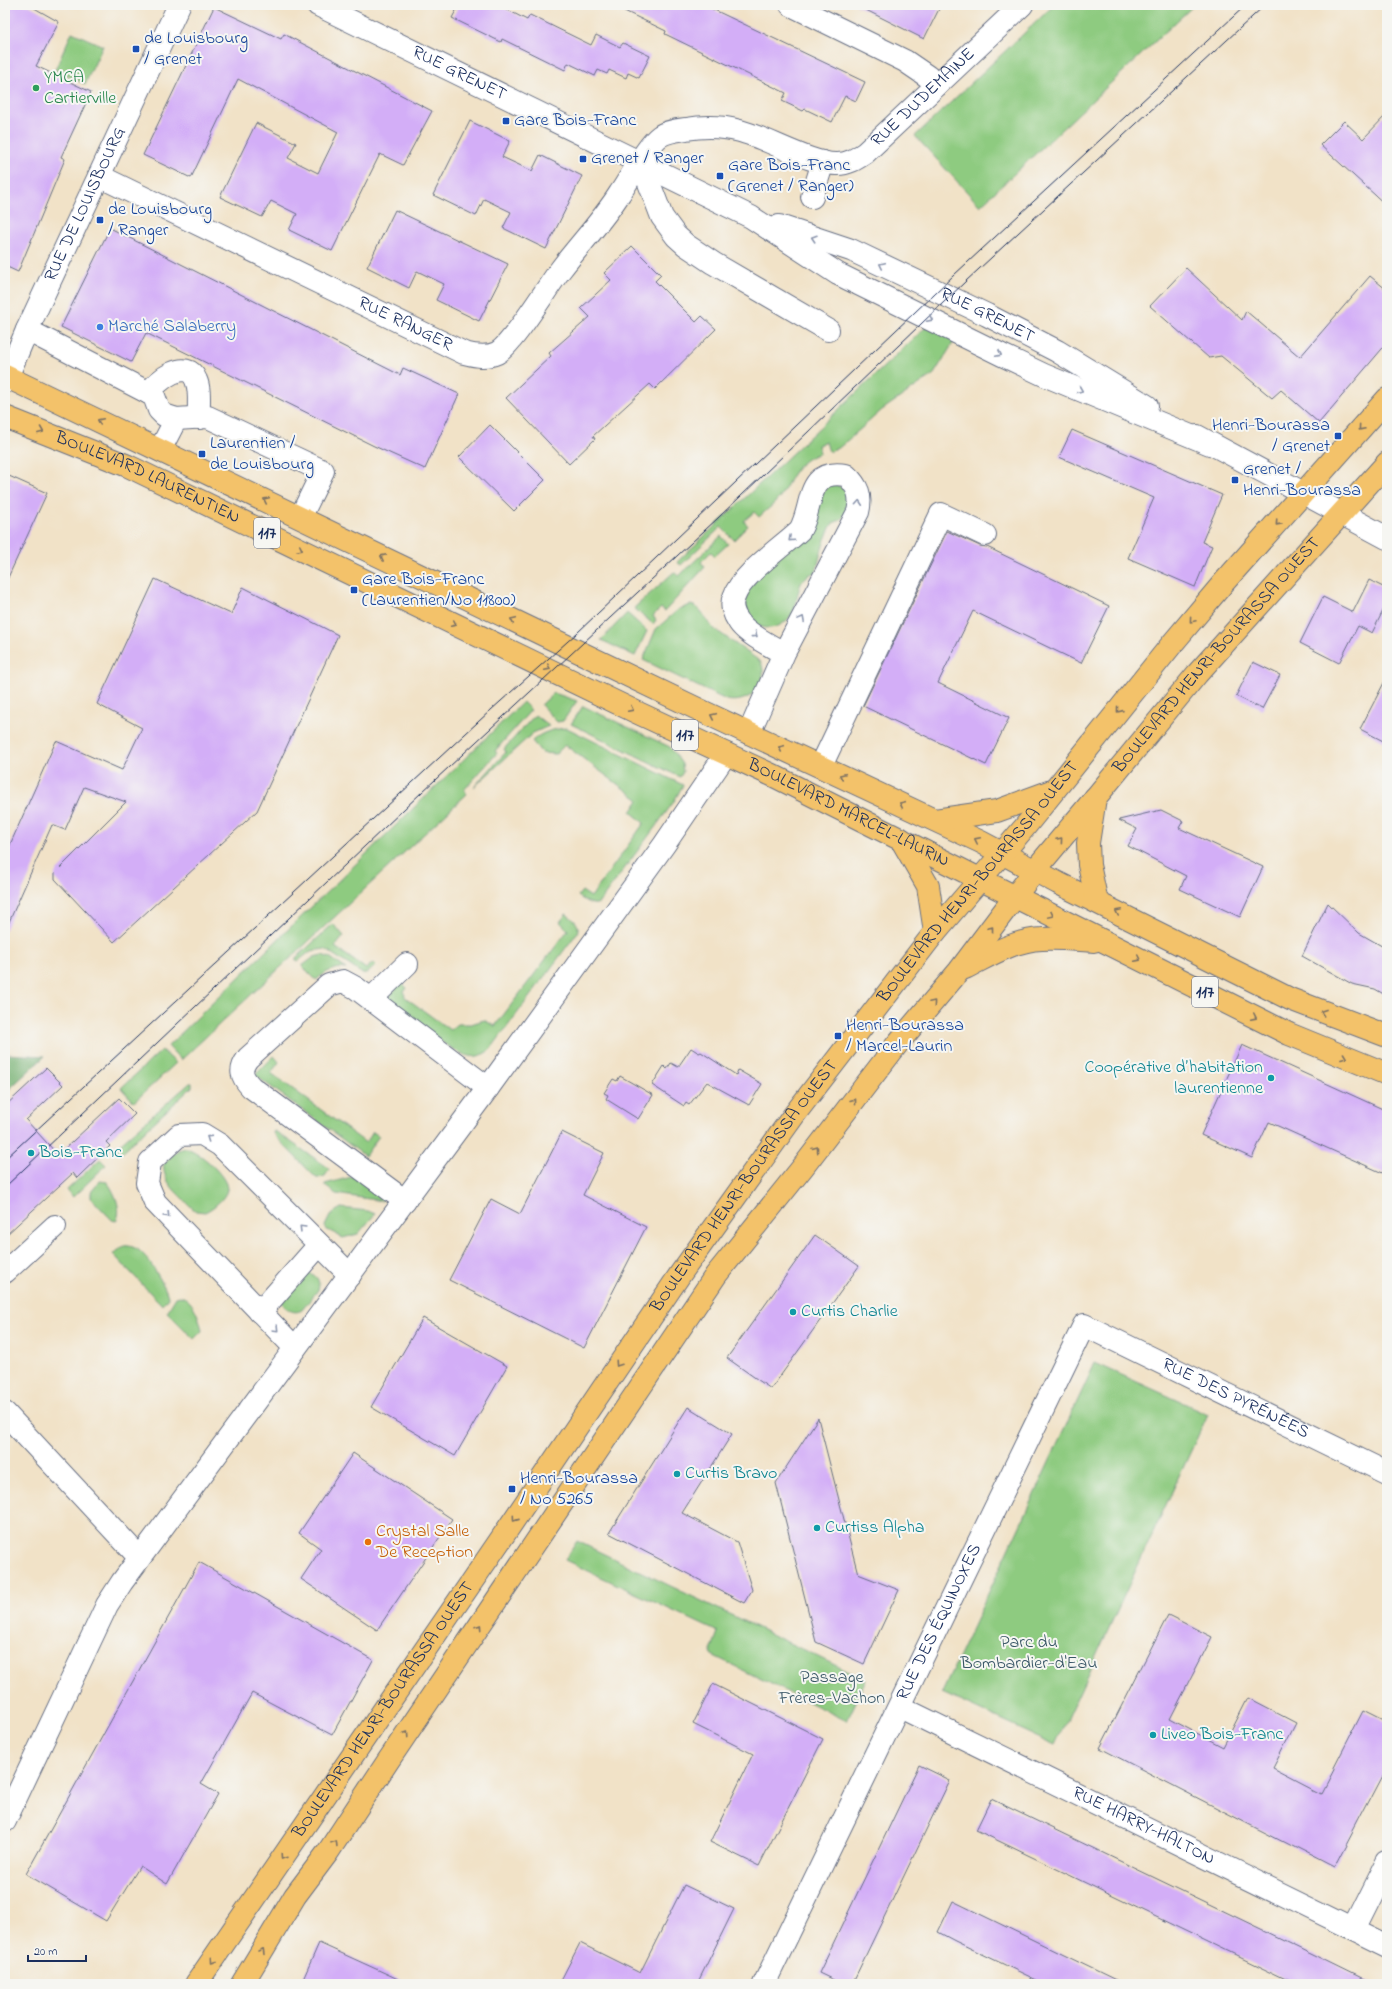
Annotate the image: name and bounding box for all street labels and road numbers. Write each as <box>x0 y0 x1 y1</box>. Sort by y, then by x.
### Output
street label: RUE GRENET <box>407 40 511 108</box>
street label: RUE DUDEMAINE <box>865 42 982 154</box>
street label: RUE DE LOUISBOURG <box>38 123 133 286</box>
street label: RUE GRENET <box>936 281 1039 350</box>
street label: RUE RANGER <box>353 290 457 358</box>
street label: BOULEVARD LAURENTIEN <box>50 425 244 531</box>
road number: 117 <box>254 518 280 548</box>
street label: BOULEVARD HENRI-BOURASSA OUEST <box>1106 532 1327 780</box>
road number: 117 <box>672 720 698 750</box>
street label: BOULEVARD MARCEL-LAURIN <box>742 752 953 875</box>
street label: BOULEVARD HENRI-BOURASSA OUEST <box>871 756 1086 1010</box>
road number: 117 <box>1192 977 1218 1007</box>
street label: BOULEVARD HENRI-BOURASSA OUEST <box>644 1055 845 1319</box>
street label: RUE DES PYRÉNÉES <box>1157 1352 1313 1446</box>
street label: RUE DES ÉQUINOXES <box>891 1540 989 1705</box>
street label: BOULEVARD HENRI-BOURASSA OUEST <box>286 1577 481 1844</box>
street label: RUE HARRY-HALTON <box>1068 1780 1219 1872</box>

